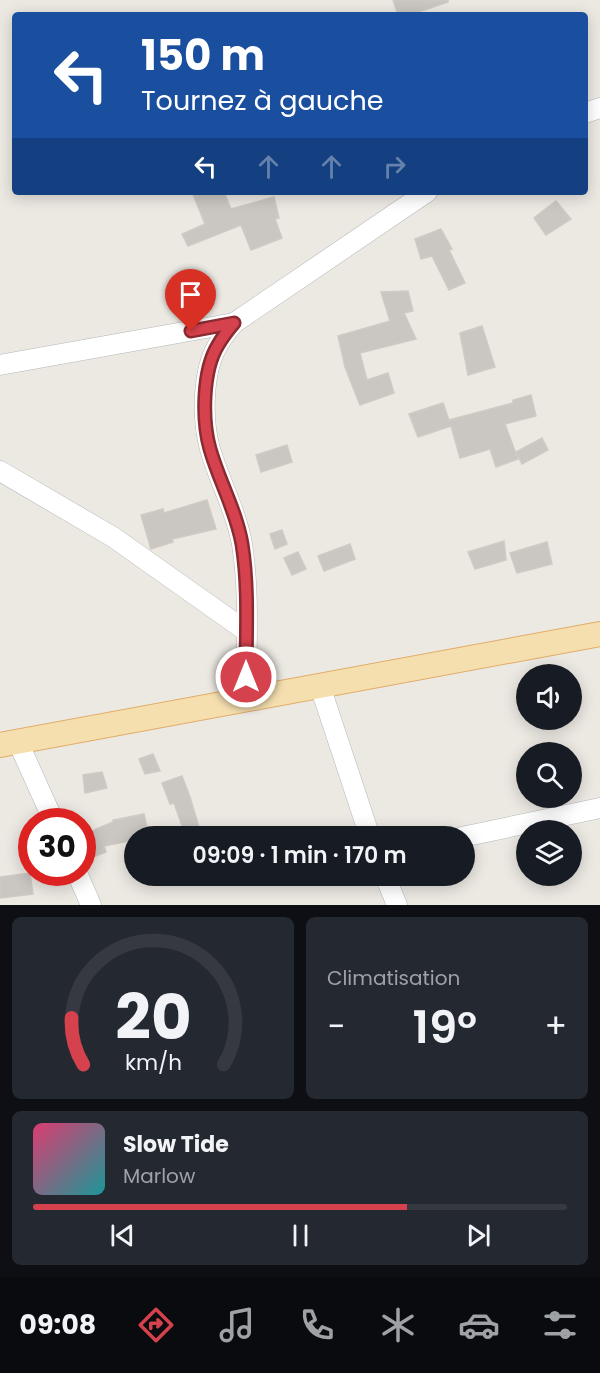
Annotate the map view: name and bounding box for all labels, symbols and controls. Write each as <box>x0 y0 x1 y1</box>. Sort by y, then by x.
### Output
text: 150 m <box>141 26 265 85</box>
icon: left <box>42 36 120 114</box>
text: Tournez à gauche <box>141 82 383 119</box>
icon: left <box>189 150 222 183</box>
icon: ahead <box>252 150 285 183</box>
icon: ahead <box>315 150 348 183</box>
icon: right <box>378 150 411 183</box>
pin <box>165 269 216 331</box>
icon: arrive <box>174 278 207 311</box>
position arrow <box>214 645 278 709</box>
map controls <box>516 664 582 886</box>
button: sound <box>516 664 582 730</box>
button: search <box>516 742 582 808</box>
speed limit sign: 30 <box>18 808 96 886</box>
button: layers <box>516 820 582 886</box>
text: 09:09 · 1 min · 170 m <box>192 840 407 871</box>
text: Climatisation <box>327 964 460 992</box>
text: 20 <box>115 973 191 1061</box>
text: 19° <box>413 996 477 1059</box>
text: − <box>327 1003 345 1050</box>
text: + <box>544 1003 567 1050</box>
text: km/h <box>124 1047 182 1078</box>
text: Slow Tide <box>123 1129 229 1160</box>
text: Marlow <box>123 1162 195 1190</box>
icon: previous <box>106 1219 139 1252</box>
icon: pause <box>284 1219 317 1252</box>
icon: next <box>462 1219 495 1252</box>
icon: directions <box>135 1304 177 1346</box>
icon: music <box>216 1304 258 1346</box>
icon: phone <box>296 1304 338 1346</box>
icon: climate <box>377 1304 419 1346</box>
icon: car <box>458 1304 500 1346</box>
icon: filters <box>539 1304 581 1346</box>
text: 09:08 <box>19 1306 96 1343</box>

